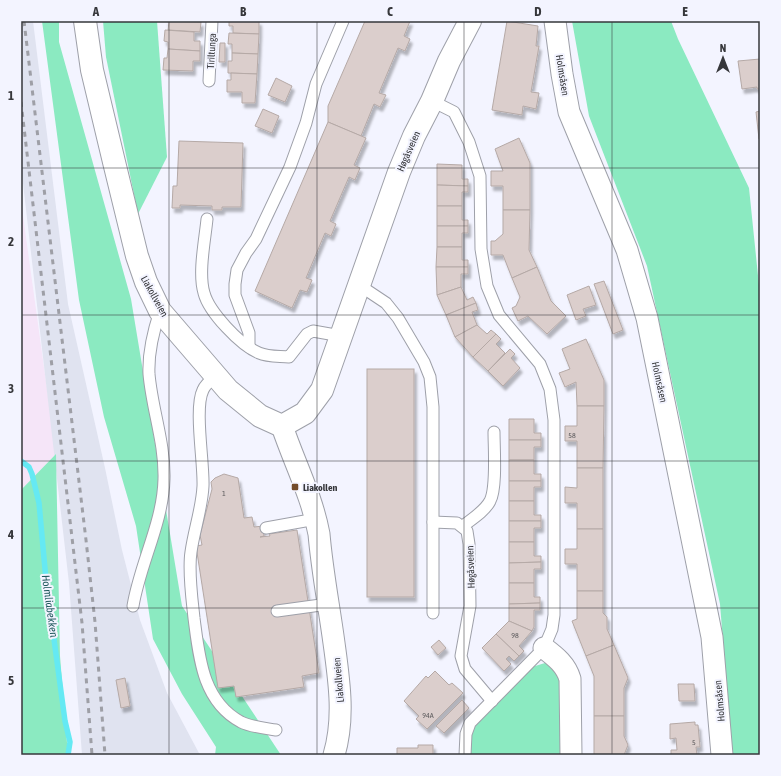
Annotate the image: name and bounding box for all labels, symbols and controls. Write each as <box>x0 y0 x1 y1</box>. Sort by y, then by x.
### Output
text: A <box>92 4 100 19</box>
text: B <box>240 4 247 19</box>
text: C <box>387 4 393 19</box>
text: D <box>534 4 542 19</box>
text: E <box>682 4 688 19</box>
street label: Tiriltunga <box>205 33 218 69</box>
north arrow <box>703 38 743 78</box>
text: N <box>720 42 726 54</box>
street label: Holmsåsen <box>554 54 571 97</box>
text: 1 <box>8 88 14 103</box>
street label: Høgåsveien <box>395 129 422 173</box>
text: 2 <box>8 234 14 249</box>
street label: Liakollveien <box>139 274 170 319</box>
street label: Holmsåsen <box>650 361 669 404</box>
text: 3 <box>8 381 14 396</box>
house number: 58 <box>568 431 576 440</box>
marker: Liakollen <box>290 482 300 492</box>
place label: Liakollen <box>303 482 337 493</box>
house number: 1 <box>222 489 226 498</box>
text: 4 <box>7 527 14 542</box>
street label: Høgåsveien <box>464 545 477 589</box>
water label: Holmliabekken <box>40 574 60 639</box>
house number: 98 <box>511 631 519 640</box>
street label: Liakollveien <box>331 657 346 703</box>
text: 5 <box>8 673 14 688</box>
street label: Holmsåsen <box>712 680 727 722</box>
house number: 94A <box>422 711 434 720</box>
house number: 5 <box>692 738 696 747</box>

